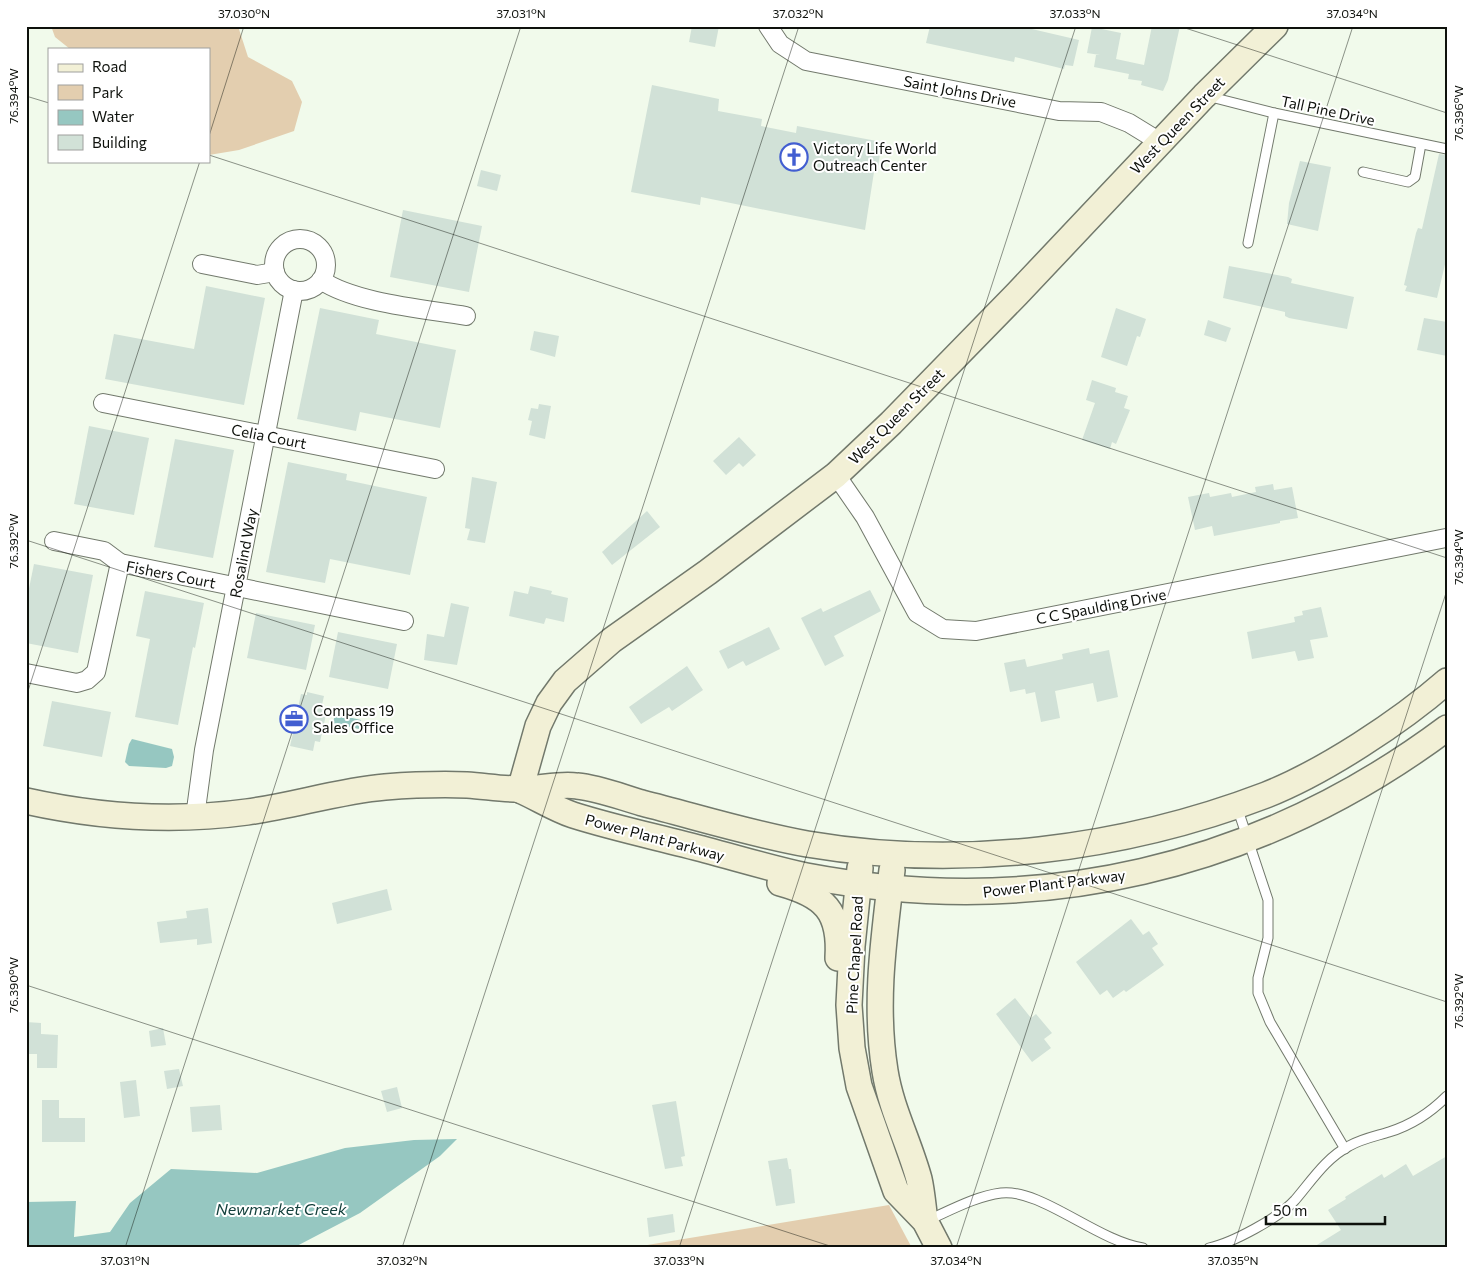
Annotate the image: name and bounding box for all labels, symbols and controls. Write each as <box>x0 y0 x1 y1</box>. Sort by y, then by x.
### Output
text: 37.030°N <box>218 6 270 20</box>
text: 37.031°N <box>496 6 546 20</box>
text: 37.032°N <box>773 6 824 20</box>
text: 37.033°N <box>1049 6 1101 20</box>
text: 37.034°N <box>1326 6 1378 20</box>
legend <box>48 48 210 162</box>
text: Road <box>92 57 127 75</box>
text: 76.394°W <box>6 68 20 124</box>
street label: Saint Johns Drive <box>902 71 1018 111</box>
street label: West Queen Street <box>1126 73 1228 177</box>
text: Park <box>92 83 123 101</box>
text: 76.396°W <box>1451 85 1465 141</box>
street label: Tall Pine Drive <box>1279 91 1377 129</box>
text: Water <box>92 107 134 125</box>
text: Building <box>92 133 147 151</box>
place label: Victory Life World Outreach Center <box>813 139 937 174</box>
church icon: Victory Life World Outreach Center <box>779 142 809 172</box>
street label: West Queen Street <box>844 364 948 468</box>
street label: Celia Court <box>230 420 308 452</box>
street label: Rosalind Way <box>226 507 261 599</box>
text: 76.392°W <box>6 514 20 568</box>
text: 76.394°W <box>1451 529 1465 585</box>
street label: Fishers Court <box>125 556 217 592</box>
street label: C C Spaulding Drive <box>1034 585 1168 627</box>
place label: Compass 19 Sales Office <box>313 701 394 736</box>
office icon: Compass 19 Sales Office <box>279 704 309 734</box>
street label: Power Plant Parkway <box>583 810 727 864</box>
street label: Power Plant Parkway <box>982 865 1127 901</box>
street label: Pine Chapel Road <box>842 896 866 1014</box>
text: 76.390°W <box>6 957 20 1013</box>
text: 76.392°W <box>1451 974 1465 1028</box>
scale bar <box>1266 1194 1384 1226</box>
water label: Newmarket Creek <box>216 1199 347 1218</box>
text: 50 m <box>1273 1201 1307 1219</box>
text: 37.031°N <box>100 1253 150 1267</box>
text: 37.032°N <box>377 1253 428 1267</box>
text: 37.033°N <box>653 1253 705 1267</box>
text: 37.034°N <box>930 1253 982 1267</box>
text: 37.035°N <box>1207 1253 1259 1267</box>

